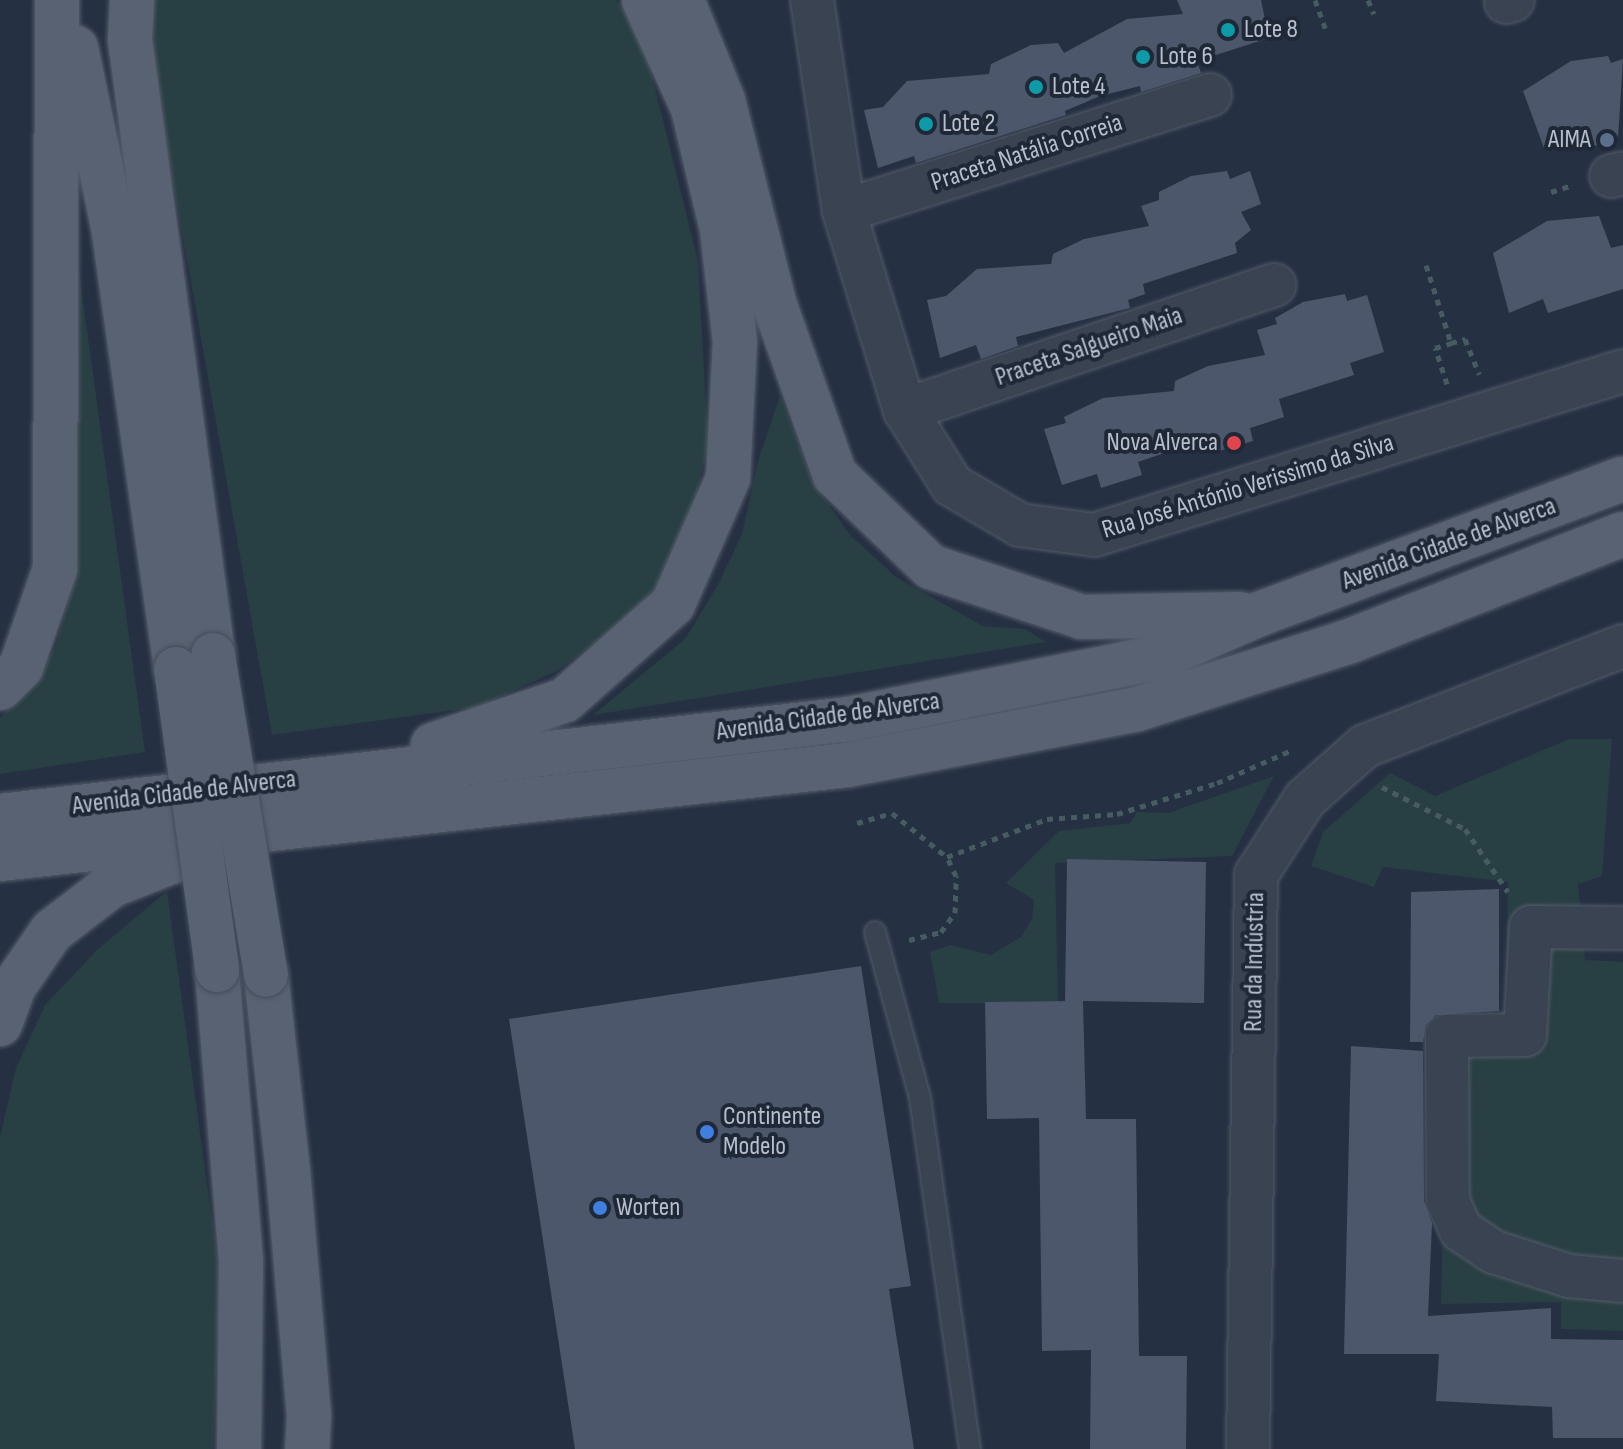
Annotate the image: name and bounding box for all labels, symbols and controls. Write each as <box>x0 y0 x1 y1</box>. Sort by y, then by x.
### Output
place label: Lote 8 <box>1244 14 1298 46</box>
marker: Lote 8 <box>1219 21 1237 39</box>
place label: Lote 6 <box>1159 41 1213 73</box>
marker: Lote 6 <box>1134 48 1152 66</box>
place label: Lote 4 <box>1052 71 1105 103</box>
marker: Lote 4 <box>1027 78 1045 96</box>
street label: Praceta Natália Correia <box>928 107 1126 199</box>
place label: Lote 2 <box>942 108 995 140</box>
marker: Lote 2 <box>917 115 935 133</box>
place label: AIMA <box>1548 124 1591 156</box>
marker: AIMA <box>1598 131 1616 149</box>
street label: Praceta Salgueiro Maia <box>992 300 1186 394</box>
place label: Nova Alverca <box>1107 427 1218 459</box>
street label: Rua José António Verissimo da Silva <box>1098 428 1398 546</box>
marker: Nova Alverca <box>1225 434 1243 452</box>
street label: Avenida Cidade de Alverca <box>1338 491 1560 597</box>
street label: Avenida Cidade de Alverca <box>714 686 942 748</box>
street label: Avenida Cidade de Alverca <box>70 764 298 822</box>
street label: Rua da Indústria <box>1238 892 1272 1032</box>
place label: Continente Modelo <box>723 1101 821 1162</box>
marker: Continente Modelo <box>698 1123 716 1141</box>
place label: Worten <box>616 1192 680 1224</box>
marker: Worten <box>591 1199 609 1217</box>

